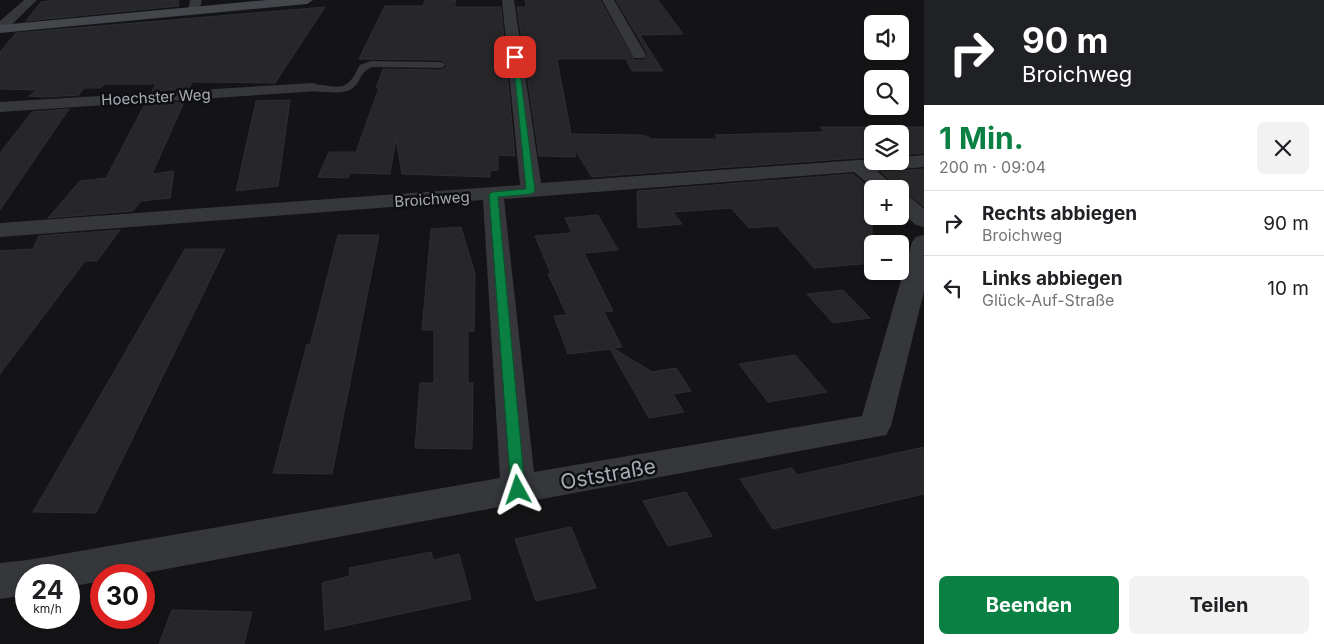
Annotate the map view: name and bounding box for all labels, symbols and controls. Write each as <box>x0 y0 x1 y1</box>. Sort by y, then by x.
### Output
map controls <box>864 15 909 280</box>
button: sound <box>864 15 909 60</box>
text: 90 m <box>1022 19 1109 61</box>
icon: right <box>939 20 1004 85</box>
pin <box>494 36 536 78</box>
icon: arrive <box>501 43 529 71</box>
text: Broichweg <box>1022 61 1132 87</box>
button: search <box>864 70 909 115</box>
street label: Hoechster Weg <box>101 85 211 109</box>
text: 1 Min. <box>939 120 1024 156</box>
button: close <box>1257 122 1309 174</box>
button: layers <box>864 125 909 170</box>
text: 200 m · 09:04 <box>939 157 1046 177</box>
button: + <box>864 180 909 225</box>
street label: Broichweg <box>394 187 470 211</box>
text: Rechts abbiegen <box>982 202 1137 225</box>
icon: right <box>939 209 967 237</box>
text: 90 m <box>1263 212 1309 235</box>
text: Broichweg <box>982 225 1062 245</box>
button: − <box>864 235 909 280</box>
text: Links abbiegen <box>982 267 1123 290</box>
icon: left <box>939 274 967 302</box>
text: 10 m <box>1267 277 1309 300</box>
text: Glück-Auf-Straße <box>982 290 1114 310</box>
street label: Oststraße <box>558 453 658 495</box>
position arrow <box>491 463 543 515</box>
speed limit sign: 30 <box>90 564 155 629</box>
text: 24 <box>31 575 64 605</box>
button: Beenden <box>939 576 1119 634</box>
button: Teilen <box>1129 576 1309 634</box>
text: km/h <box>33 601 62 616</box>

